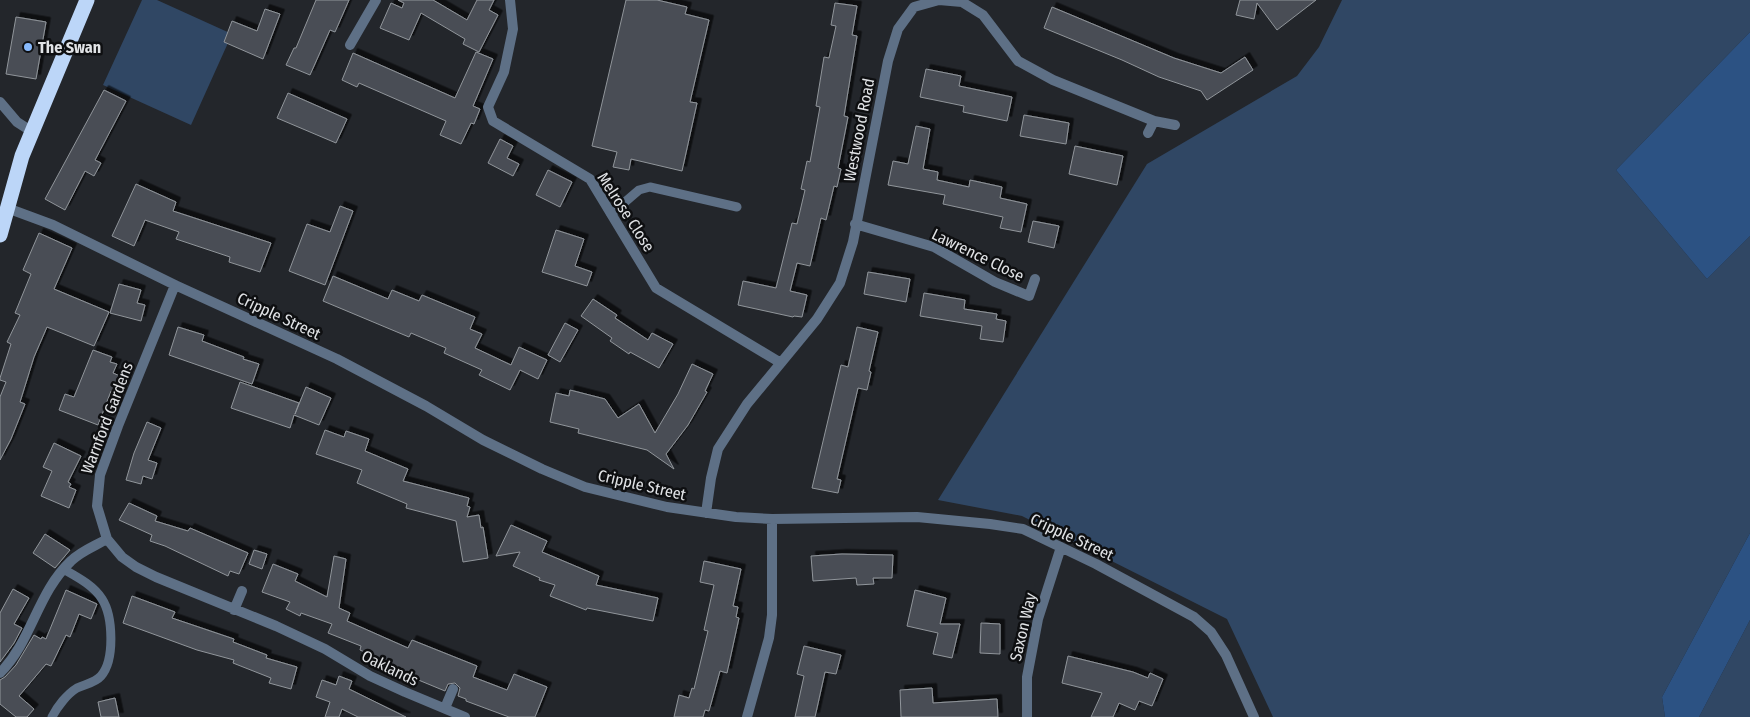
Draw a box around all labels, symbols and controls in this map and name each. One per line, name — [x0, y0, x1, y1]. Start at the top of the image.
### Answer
place label: The Swan — [38, 38, 101, 57]
marker: The Swan — [22, 41, 34, 53]
street label: Westwood Road — [840, 77, 878, 183]
street label: Melrose Close — [593, 169, 659, 255]
street label: Lawrence Close — [929, 225, 1027, 286]
street label: Cripple Street — [234, 288, 324, 344]
street label: Warnford Gardens — [77, 359, 137, 476]
street label: Cripple Street — [596, 466, 689, 505]
street label: Cripple Street — [1027, 509, 1117, 565]
street label: Saxon Way — [1006, 590, 1040, 663]
street label: Oaklands — [358, 646, 422, 690]

